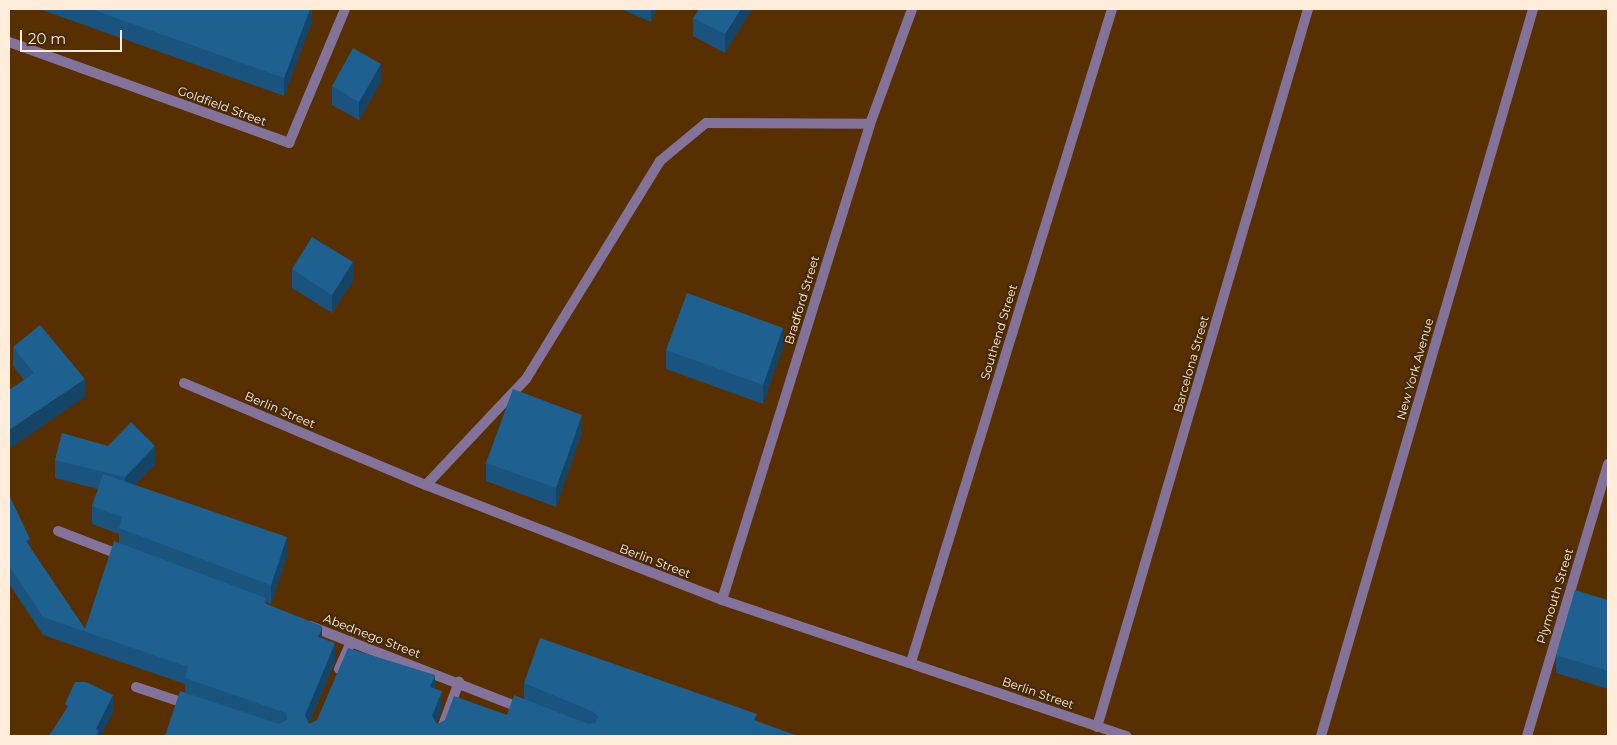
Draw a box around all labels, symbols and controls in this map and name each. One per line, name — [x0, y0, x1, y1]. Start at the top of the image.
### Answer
scale bar — [22, 20, 125, 52]
text: 20 m — [28, 29, 66, 48]
street label: Goldfield Street — [176, 83, 268, 129]
street label: Bradford Street — [782, 254, 822, 346]
street label: Southend Street — [978, 283, 1020, 381]
street label: Barcelona Street — [1170, 314, 1212, 414]
street label: New York Avenue — [1394, 316, 1436, 422]
street label: Berlin Street — [243, 389, 317, 431]
street label: Berlin Street — [617, 541, 693, 581]
street label: Plymouth Street — [1534, 547, 1576, 645]
street label: Abednego Street — [322, 611, 422, 661]
street label: Berlin Street — [1000, 674, 1076, 712]

